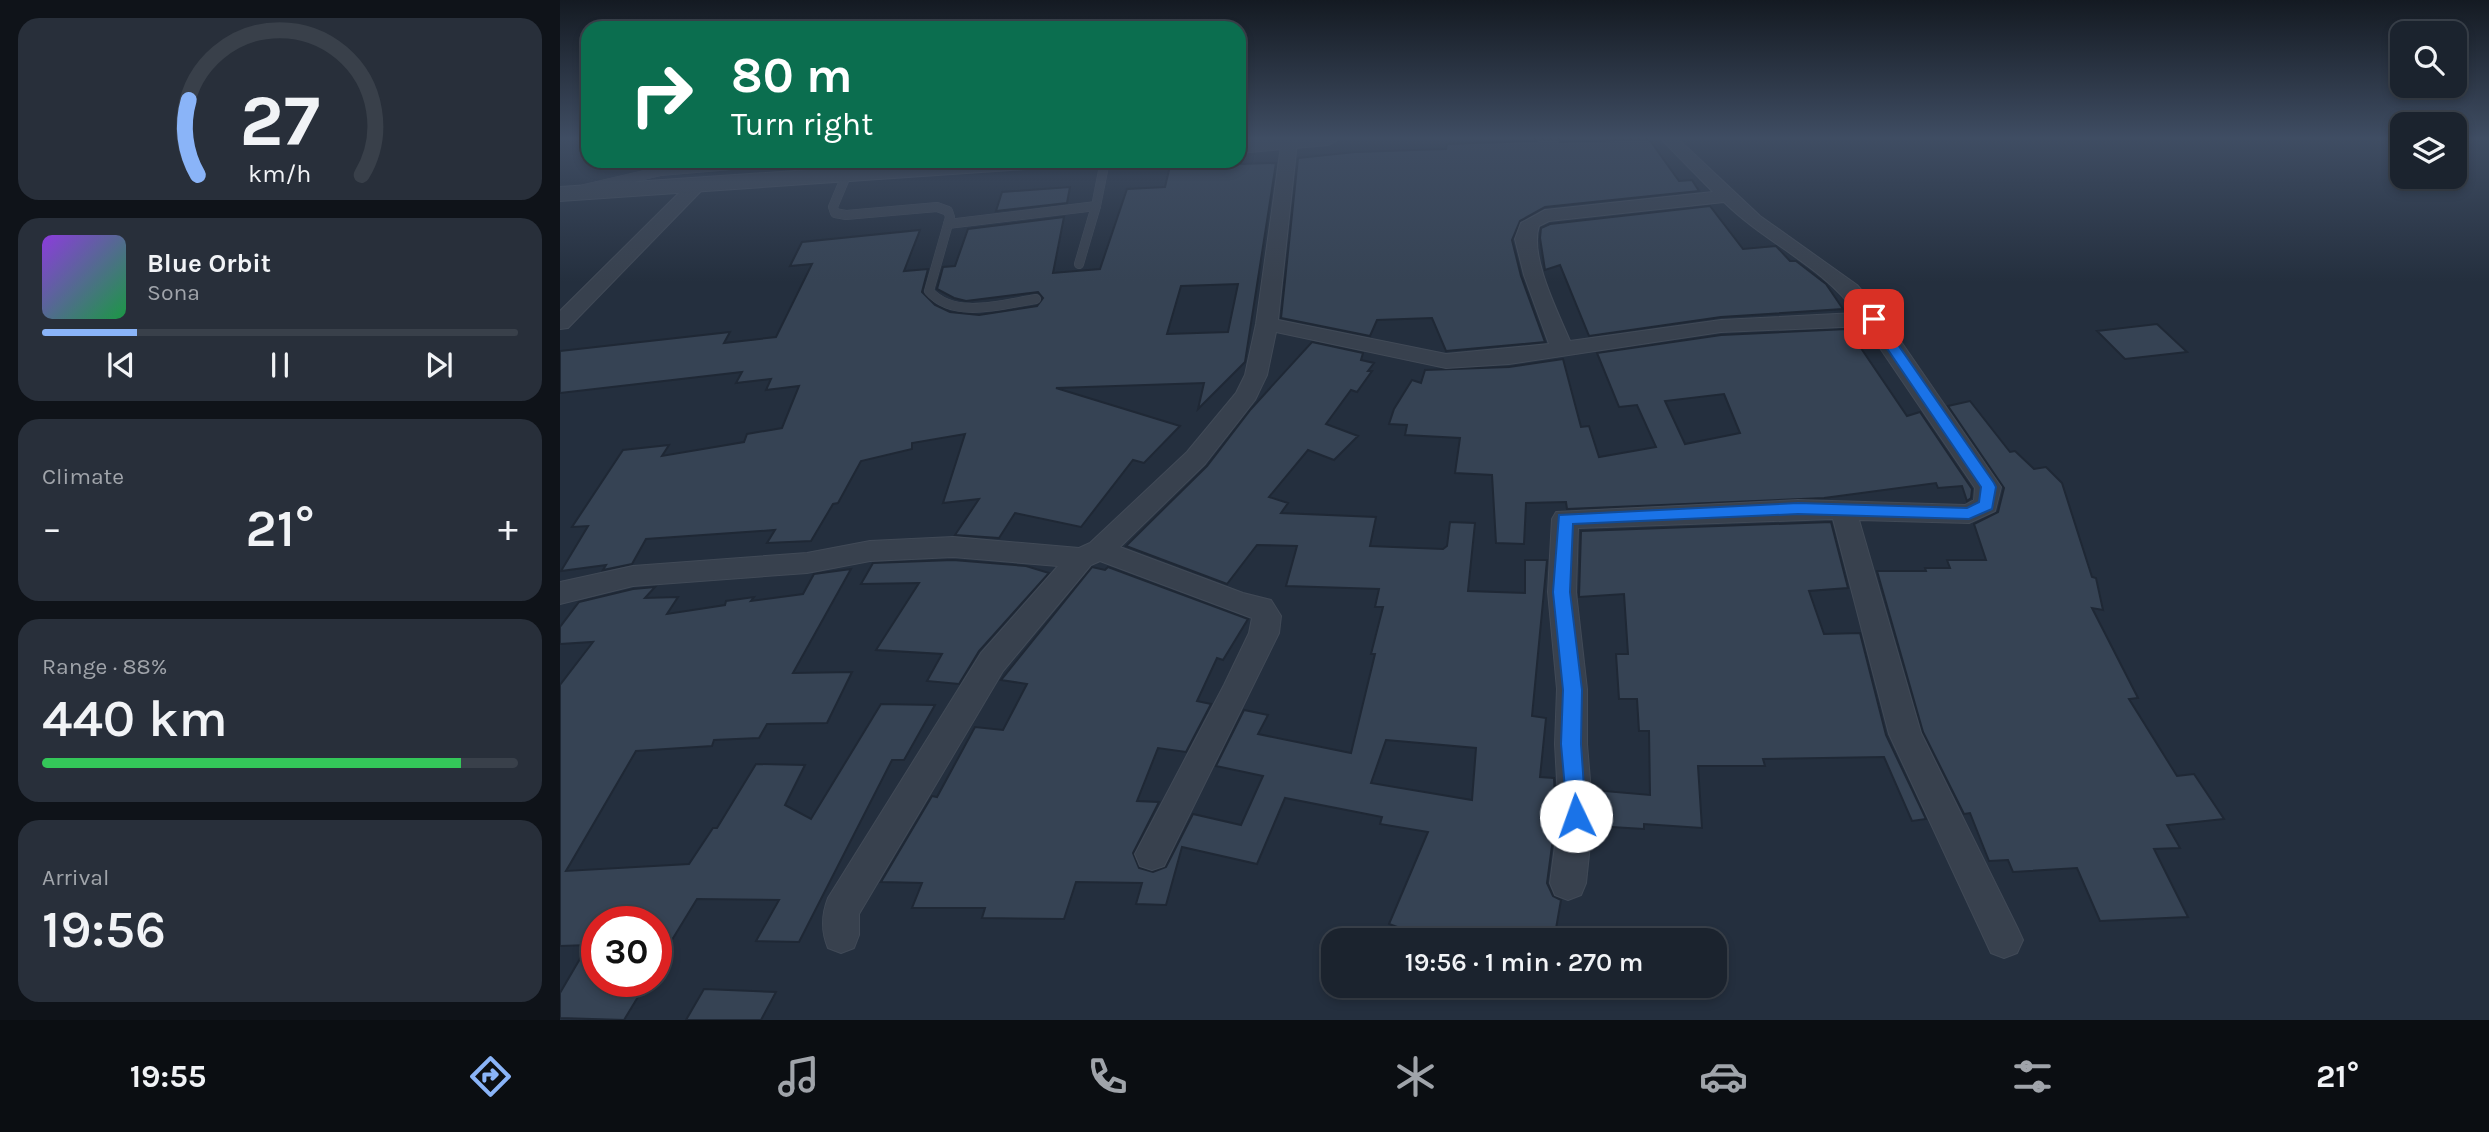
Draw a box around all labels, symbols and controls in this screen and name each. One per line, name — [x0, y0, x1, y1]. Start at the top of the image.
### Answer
map controls — [2390, 21, 2467, 189]
button: search — [2390, 21, 2467, 98]
text: 80 m — [731, 47, 853, 104]
icon: right — [616, 49, 707, 140]
text: 27 — [240, 79, 320, 164]
text: Turn right — [731, 106, 873, 143]
button: layers — [2390, 112, 2467, 189]
text: km/h — [248, 159, 312, 188]
text: Blue Orbit — [147, 248, 271, 279]
text: Sona — [147, 279, 200, 306]
pin — [1844, 289, 1904, 349]
icon: arrive — [1855, 300, 1893, 338]
icon: previous — [102, 346, 140, 384]
icon: pause — [261, 346, 299, 384]
icon: next — [420, 346, 458, 384]
text: Climate — [42, 463, 124, 490]
text: 21° — [246, 498, 314, 559]
text: − — [42, 506, 62, 551]
text: + — [498, 506, 518, 551]
text: Range · 88% — [42, 653, 167, 680]
text: 440 km — [42, 688, 228, 749]
position arrow — [1539, 779, 1613, 853]
text: Arrival — [42, 864, 109, 891]
text: 19:56 — [42, 899, 166, 960]
speed limit sign: 30 — [581, 906, 672, 997]
text: 19:56 · 1 min · 270 m — [1405, 947, 1643, 978]
icon: directions — [466, 1052, 515, 1101]
icon: music — [774, 1052, 823, 1101]
icon: phone — [1083, 1052, 1132, 1101]
icon: climate — [1391, 1052, 1440, 1101]
icon: car — [1699, 1052, 1748, 1101]
icon: filters — [2008, 1052, 2057, 1101]
text: 19:55 — [130, 1058, 206, 1095]
text: 21° — [2316, 1058, 2359, 1095]

